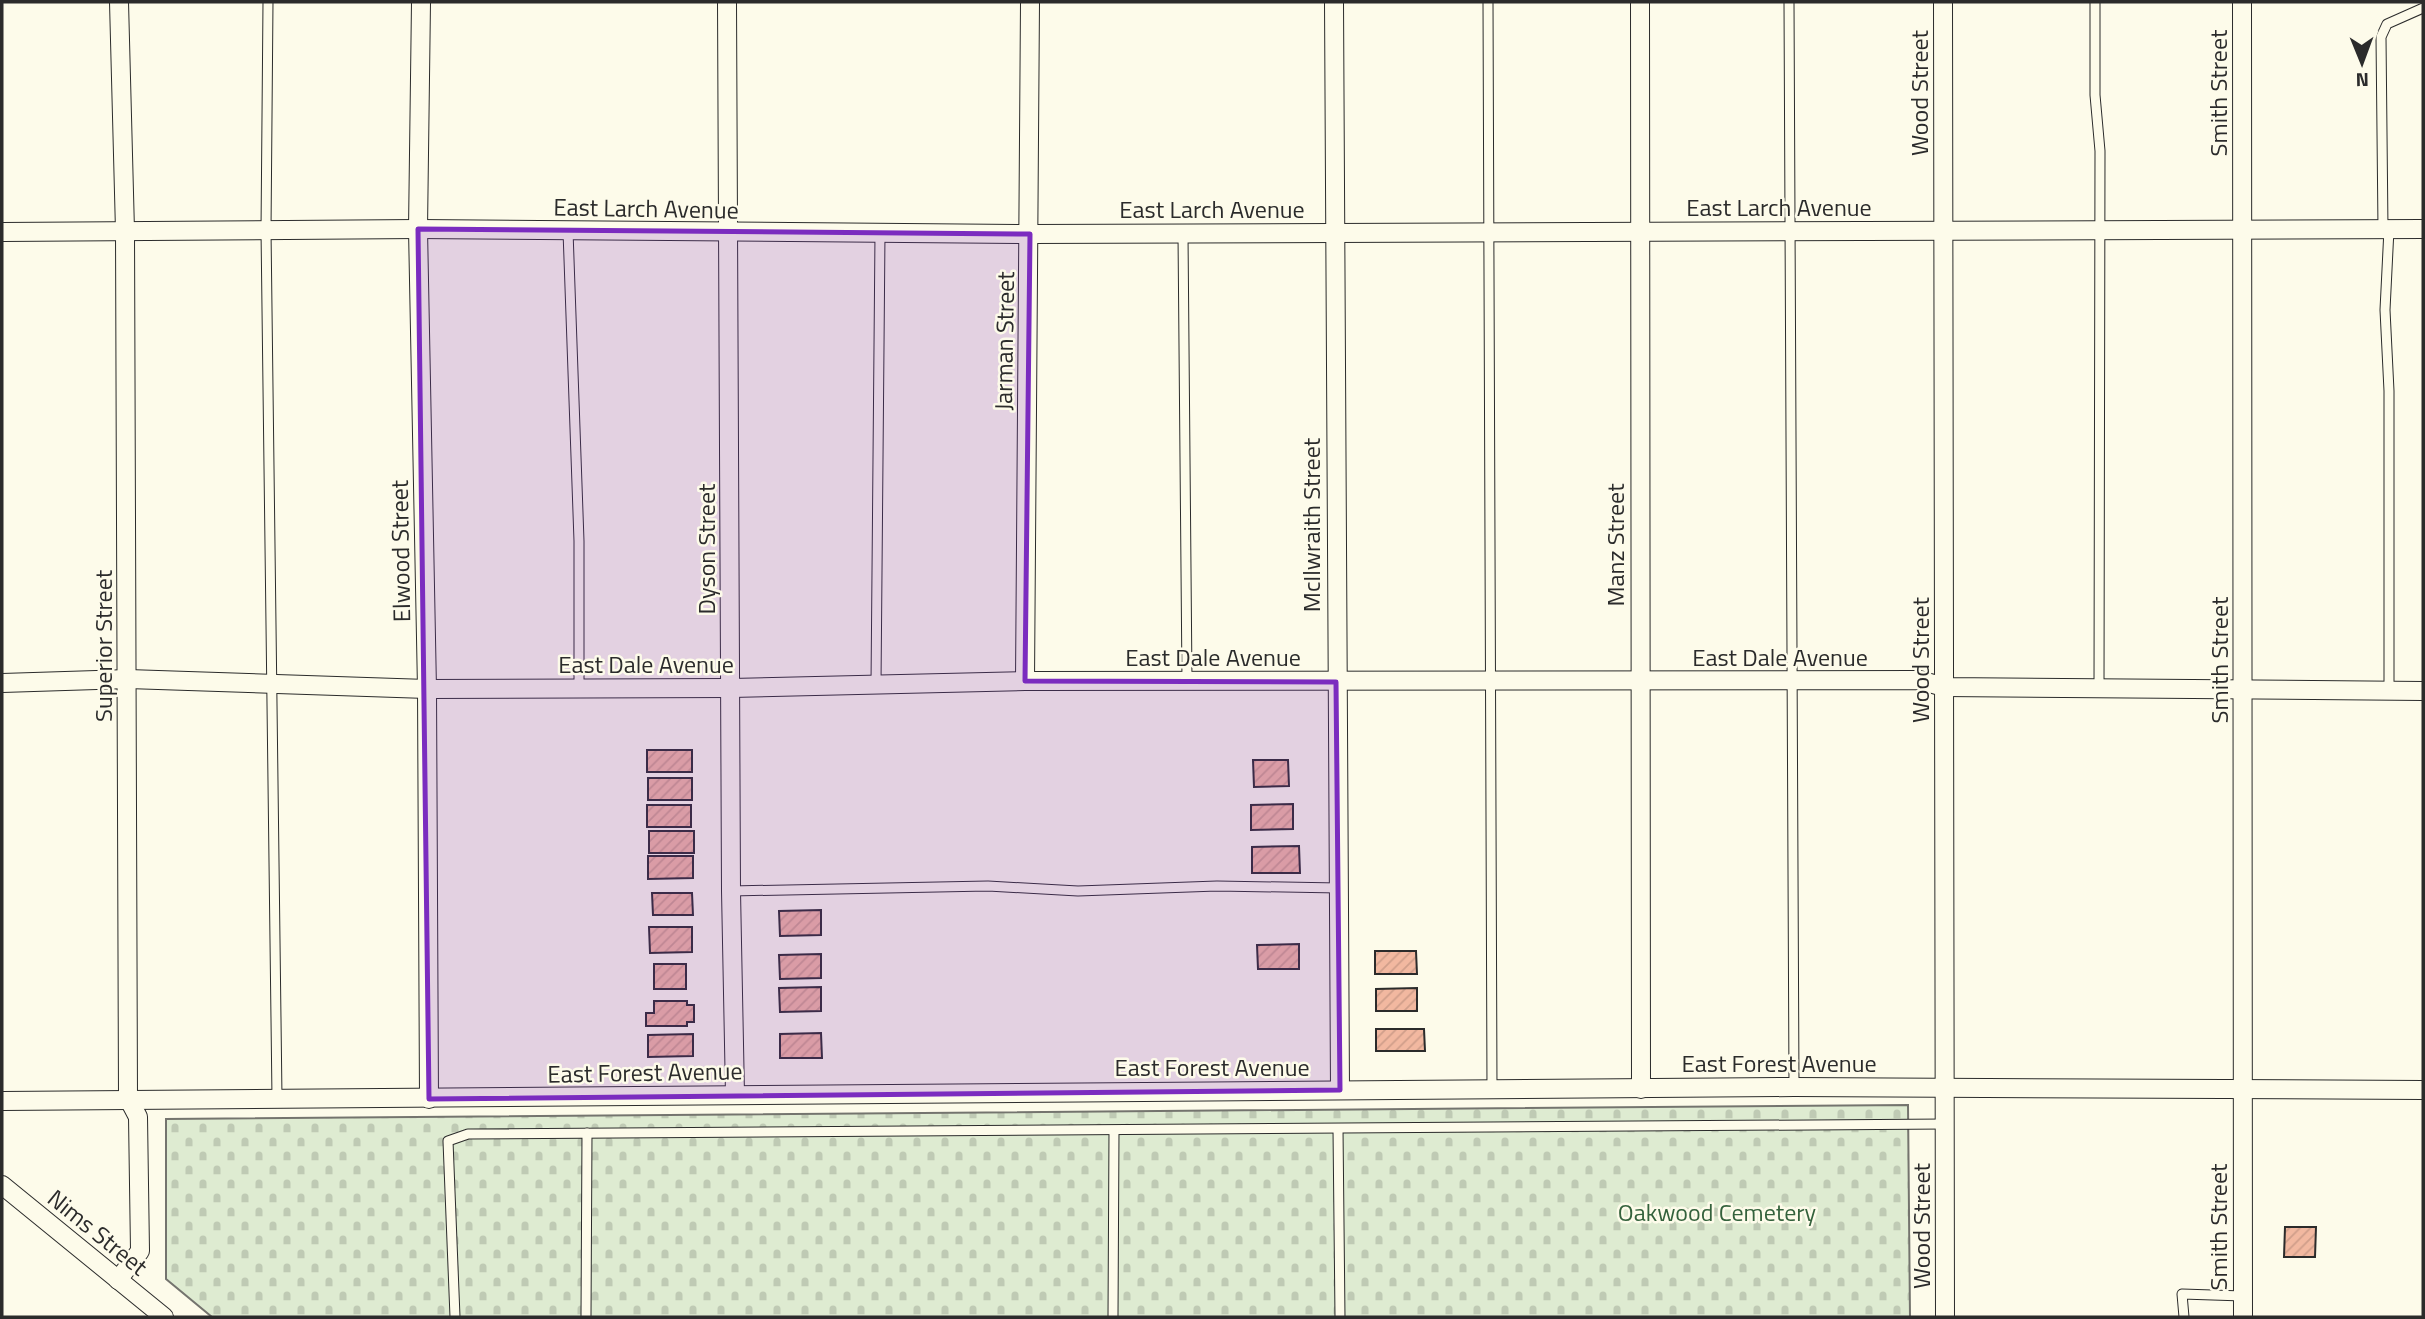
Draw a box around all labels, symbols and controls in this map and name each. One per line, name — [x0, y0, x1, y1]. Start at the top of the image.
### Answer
north arrow — [2327, 28, 2397, 98]
street label: Wood Street — [1901, 29, 1937, 156]
street label: Smith Street — [2200, 29, 2236, 156]
text: N — [2355, 66, 2369, 95]
street label: East Larch Avenue — [553, 188, 739, 228]
street label: East Larch Avenue — [1686, 189, 1872, 225]
street label: East Larch Avenue — [1119, 191, 1305, 227]
street label: Jarman Street — [985, 270, 1023, 411]
street label: McIlwraith Street — [1293, 437, 1329, 612]
street label: Elwood Street — [381, 479, 419, 622]
street label: Dyson Street — [688, 483, 724, 614]
street label: Manz Street — [1597, 483, 1633, 607]
street label: Superior Street — [85, 569, 121, 722]
street label: Wood Street — [1902, 596, 1938, 723]
street label: Smith Street — [2201, 596, 2237, 723]
street label: East Dale Avenue — [1125, 639, 1301, 675]
street label: East Dale Avenue — [1692, 639, 1868, 675]
street label: East Dale Avenue — [558, 646, 734, 682]
street label: East Forest Avenue — [1681, 1045, 1877, 1081]
street label: East Forest Avenue — [1114, 1049, 1310, 1085]
street label: East Forest Avenue — [547, 1052, 743, 1092]
street label: Wood Street — [1903, 1162, 1939, 1289]
street label: Smith Street — [2200, 1163, 2236, 1290]
street label: Nims Street — [40, 1180, 156, 1284]
park label: Oakwood Cemetery — [1618, 1194, 1817, 1230]

